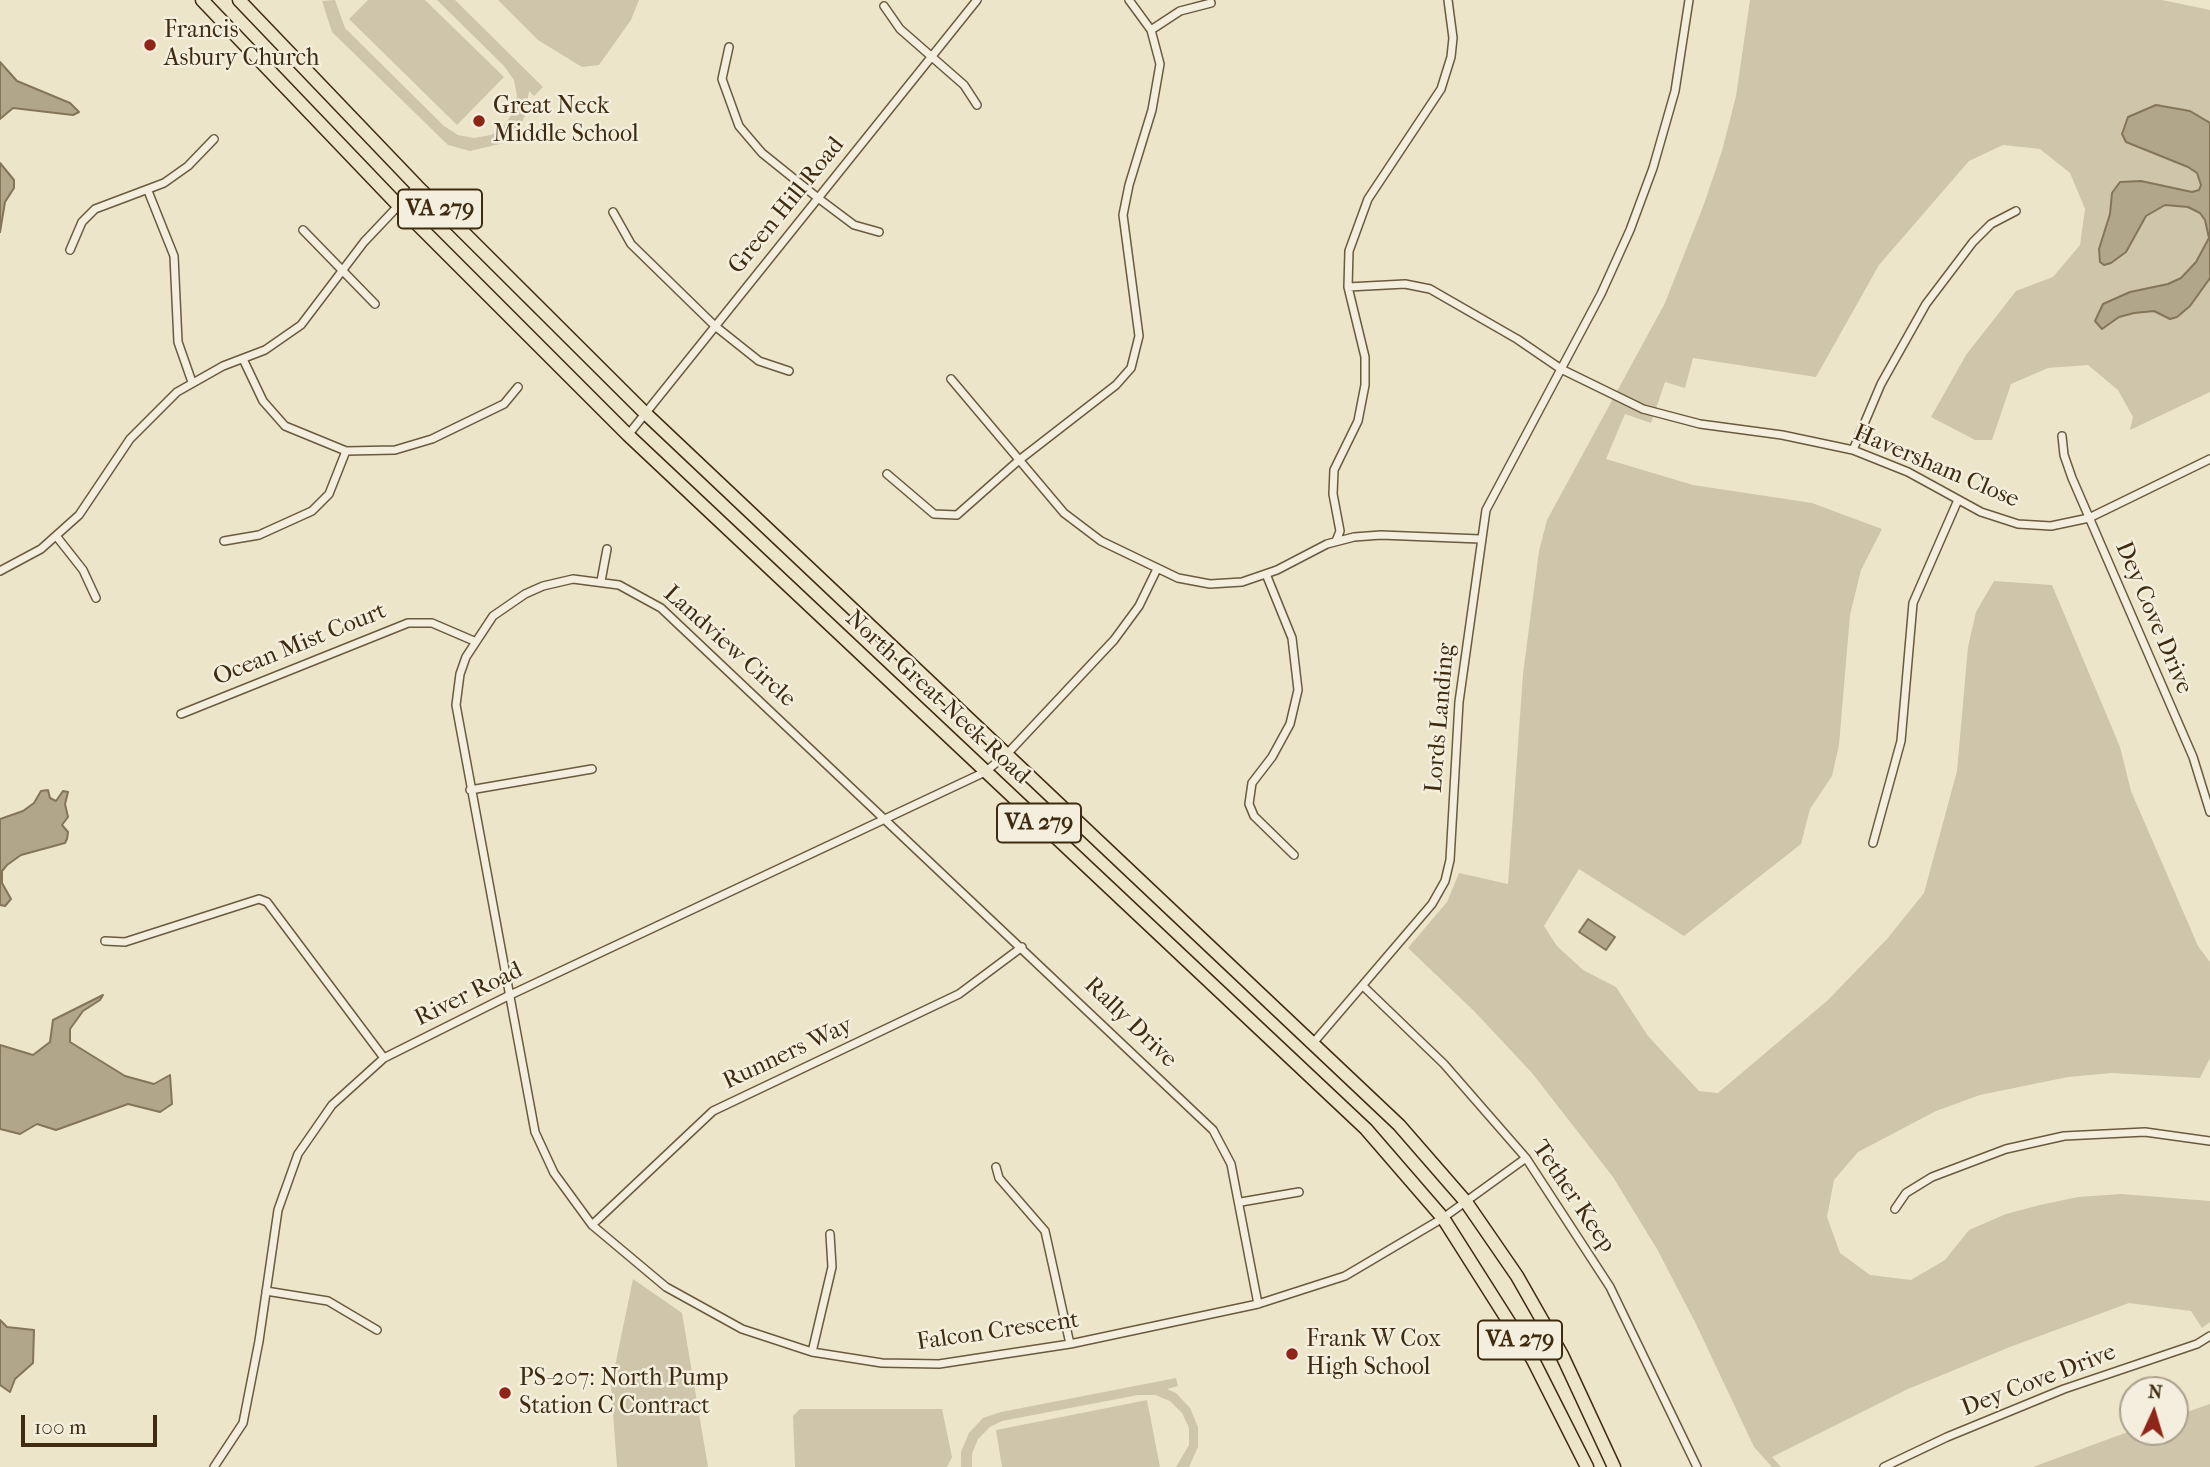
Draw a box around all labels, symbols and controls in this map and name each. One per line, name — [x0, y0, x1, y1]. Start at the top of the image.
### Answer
place label: Francis Asbury Church — [164, 17, 319, 73]
marker: Francis Asbury Church — [142, 37, 158, 53]
place label: Great Neck Middle School — [493, 93, 639, 149]
marker: Great Neck Middle School — [471, 113, 487, 129]
street label: Green Hill Road — [723, 132, 851, 280]
road number: VA 279 — [398, 190, 482, 229]
street label: Haversham Close — [1849, 419, 2023, 515]
street label: Dey Cove Drive — [2108, 537, 2198, 699]
street label: Landview Circle — [657, 580, 801, 714]
street label: Ocean Mist Court — [209, 597, 391, 693]
street label: North Great Neck Road — [839, 605, 1035, 791]
street label: Lords Landing — [1420, 642, 1462, 794]
road number: VA 279 — [997, 804, 1081, 842]
street label: River Road — [410, 957, 528, 1033]
street label: Rally Drive — [1077, 972, 1183, 1074]
street label: Runners Way — [719, 1011, 857, 1097]
street label: Tether Keep — [1525, 1135, 1621, 1259]
street label: Falcon Crescent — [915, 1306, 1081, 1358]
road number: VA 279 — [1478, 1320, 1562, 1359]
place label: Frank W Cox High School — [1306, 1326, 1441, 1382]
street label: Dey Cove Drive — [1958, 1338, 2120, 1424]
marker: Frank W Cox High School — [1284, 1346, 1300, 1362]
place label: PS-207: North Pump Station C Contract — [519, 1365, 729, 1421]
north arrow — [2119, 1376, 2189, 1446]
text: N — [2147, 1381, 2163, 1404]
marker: PS-207: North Pump Station C Contract — [497, 1385, 513, 1401]
scale bar — [24, 1400, 161, 1444]
text: 100 m — [34, 1415, 87, 1439]

